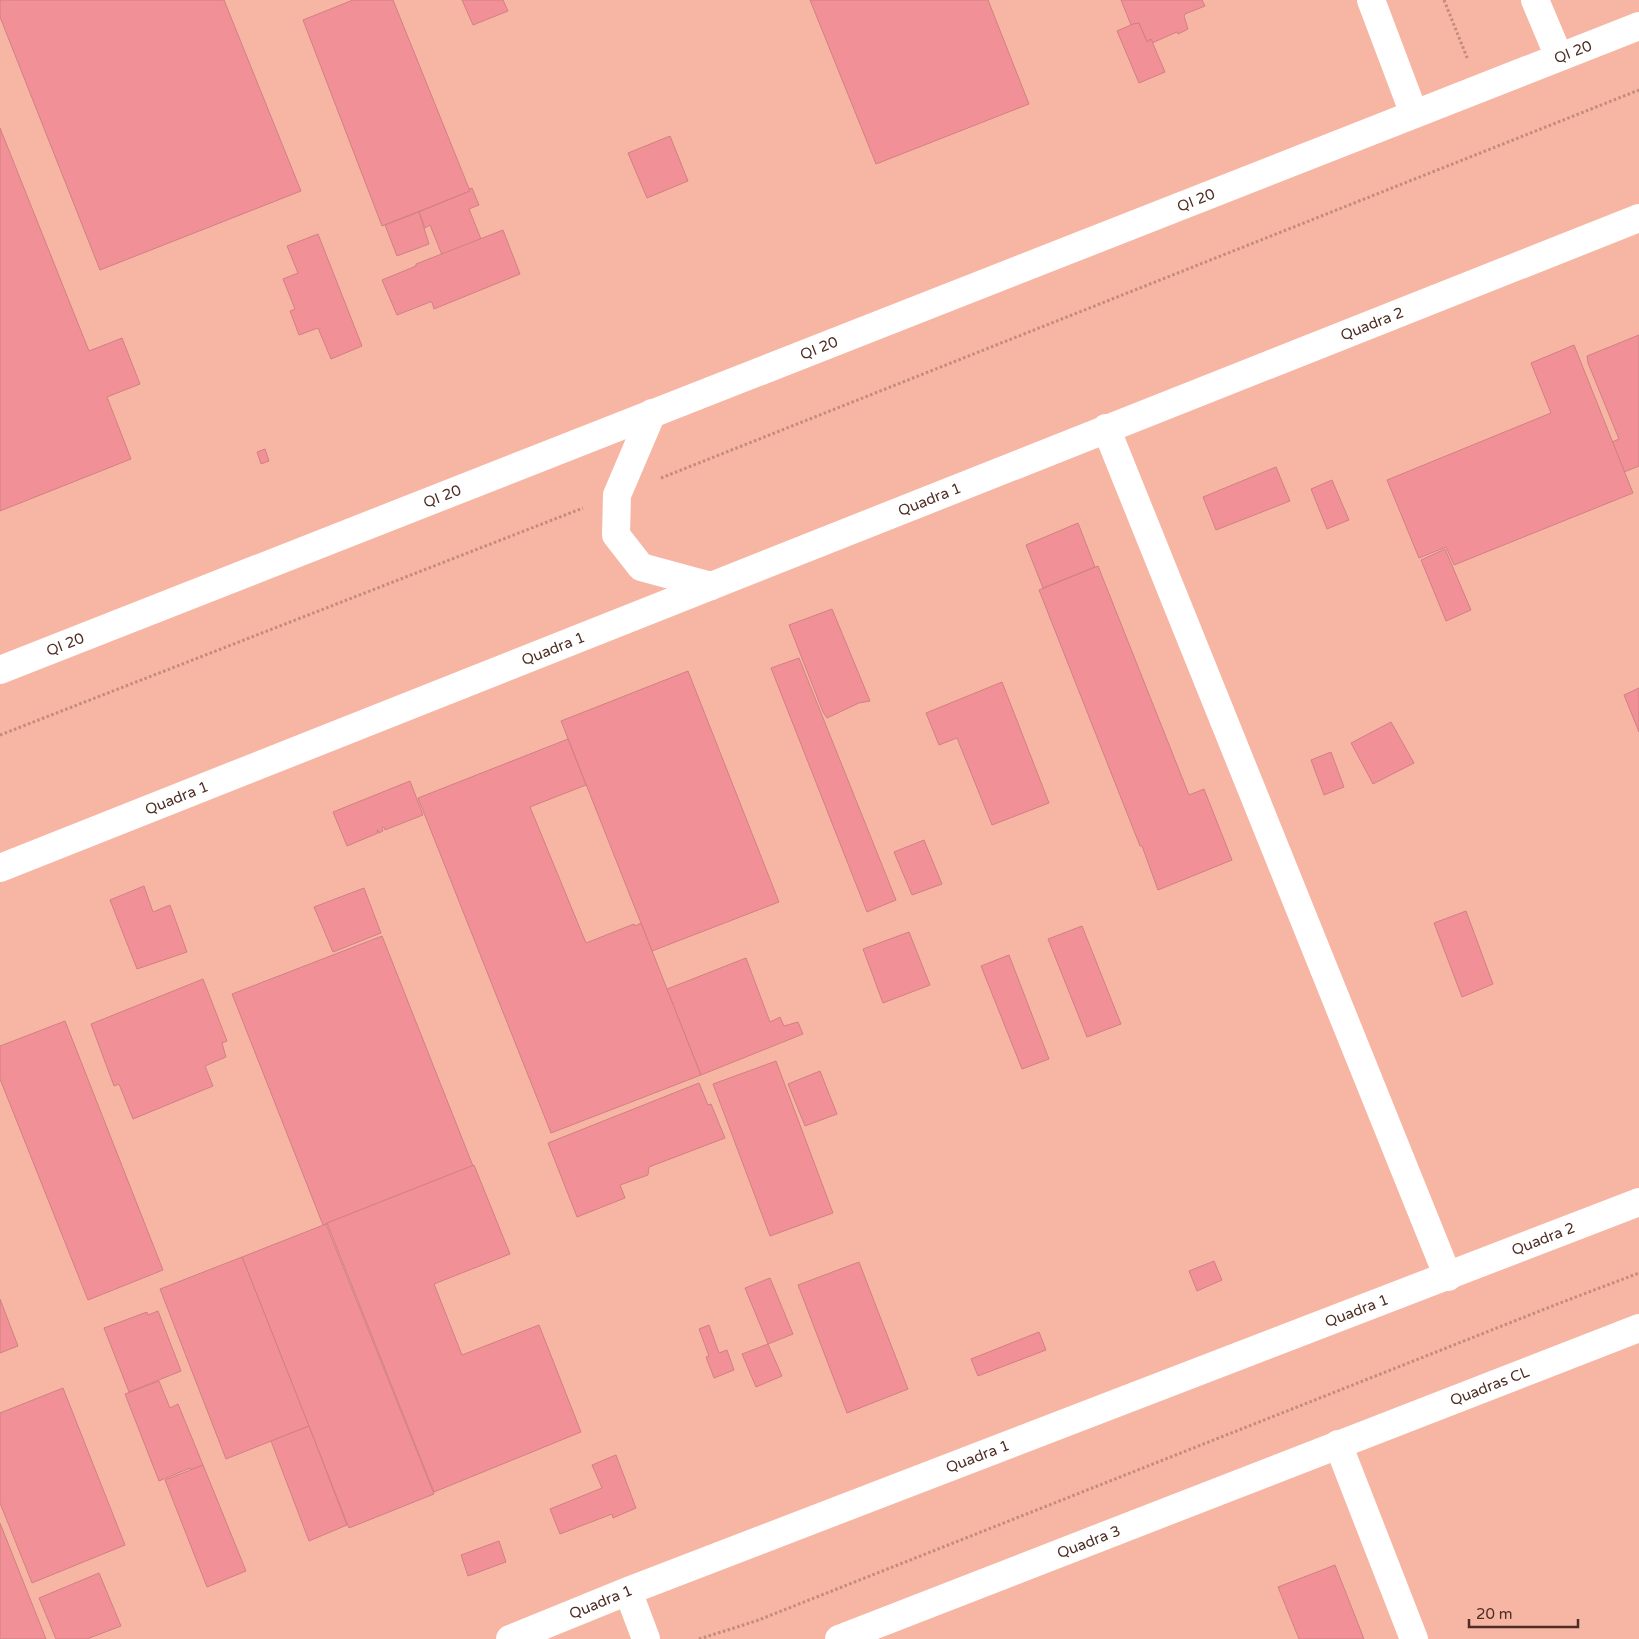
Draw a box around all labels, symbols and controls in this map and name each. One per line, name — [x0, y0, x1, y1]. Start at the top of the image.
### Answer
street label: QI 20 — [1551, 36, 1594, 68]
street label: QI 20 — [1174, 185, 1218, 216]
street label: Quadra 2 — [1338, 303, 1406, 345]
street label: QI 20 — [798, 333, 841, 364]
street label: Quadra 1 — [895, 479, 964, 520]
street label: QI 20 — [421, 481, 464, 512]
street label: Quadra 1 — [519, 628, 587, 669]
street label: QI 20 — [44, 629, 87, 660]
street label: Quadra 1 — [142, 777, 211, 819]
street label: Quadra 2 — [1509, 1218, 1578, 1259]
street label: Quadra 1 — [1322, 1290, 1391, 1331]
street label: Quadras CL — [1447, 1362, 1532, 1410]
street label: Quadra 1 — [943, 1436, 1012, 1477]
street label: Quadra 3 — [1054, 1521, 1123, 1562]
street label: Quadra 1 — [567, 1581, 635, 1623]
scale bar — [1469, 1596, 1578, 1628]
text: 20 m — [1476, 1605, 1513, 1623]

